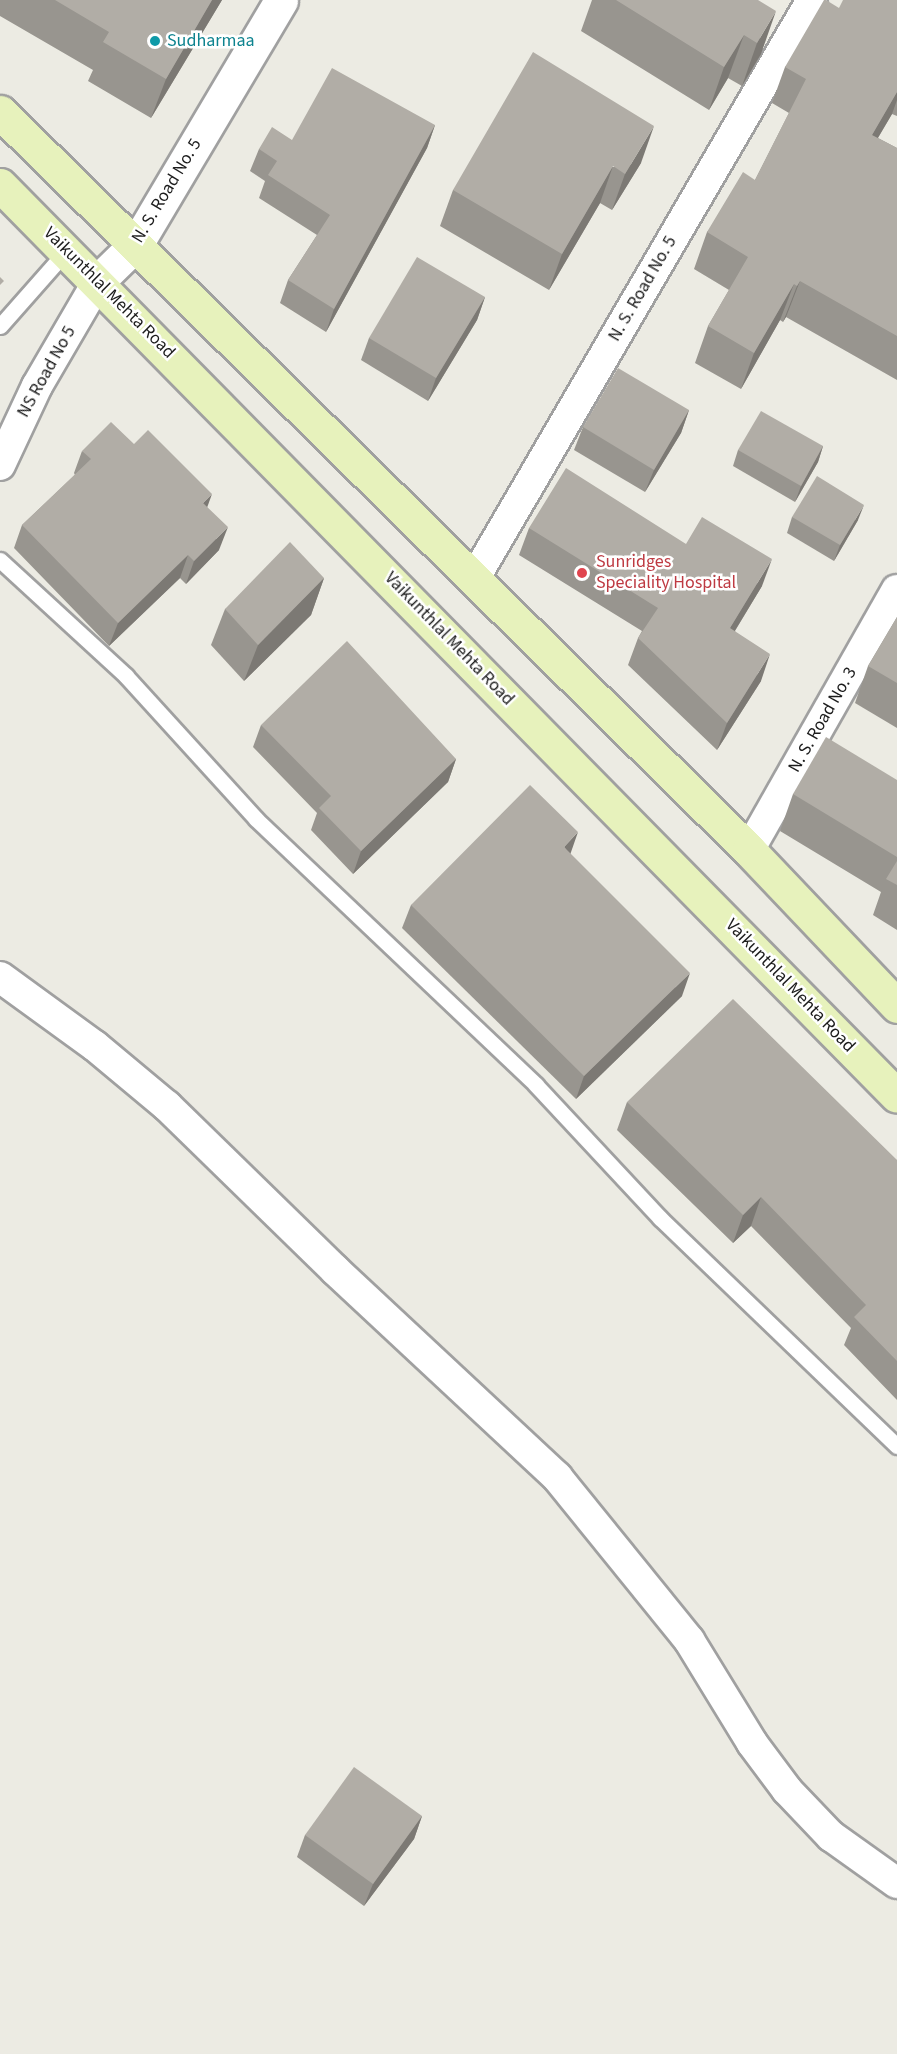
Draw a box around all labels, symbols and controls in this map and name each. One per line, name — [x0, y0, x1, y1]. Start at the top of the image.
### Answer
place label: Sudharmaa — [167, 30, 255, 52]
marker: Sudharmaa — [148, 34, 162, 48]
street label: N. S. Road No. 5 — [127, 135, 207, 247]
street label: Vaikunthlal Mehta Road — [39, 223, 179, 363]
street label: N. S. Road No. 5 — [604, 233, 682, 345]
street label: NS Road No 5 — [13, 323, 81, 421]
place label: Sunridges Speciality Hospital — [596, 552, 736, 594]
marker: Sunridges Speciality Hospital — [573, 564, 591, 582]
street label: Vaikunthlal Mehta Road — [380, 568, 518, 710]
street label: N. S. Road No. 3 — [784, 664, 862, 776]
street label: Vaikunthlal Mehta Road — [721, 915, 859, 1057]

